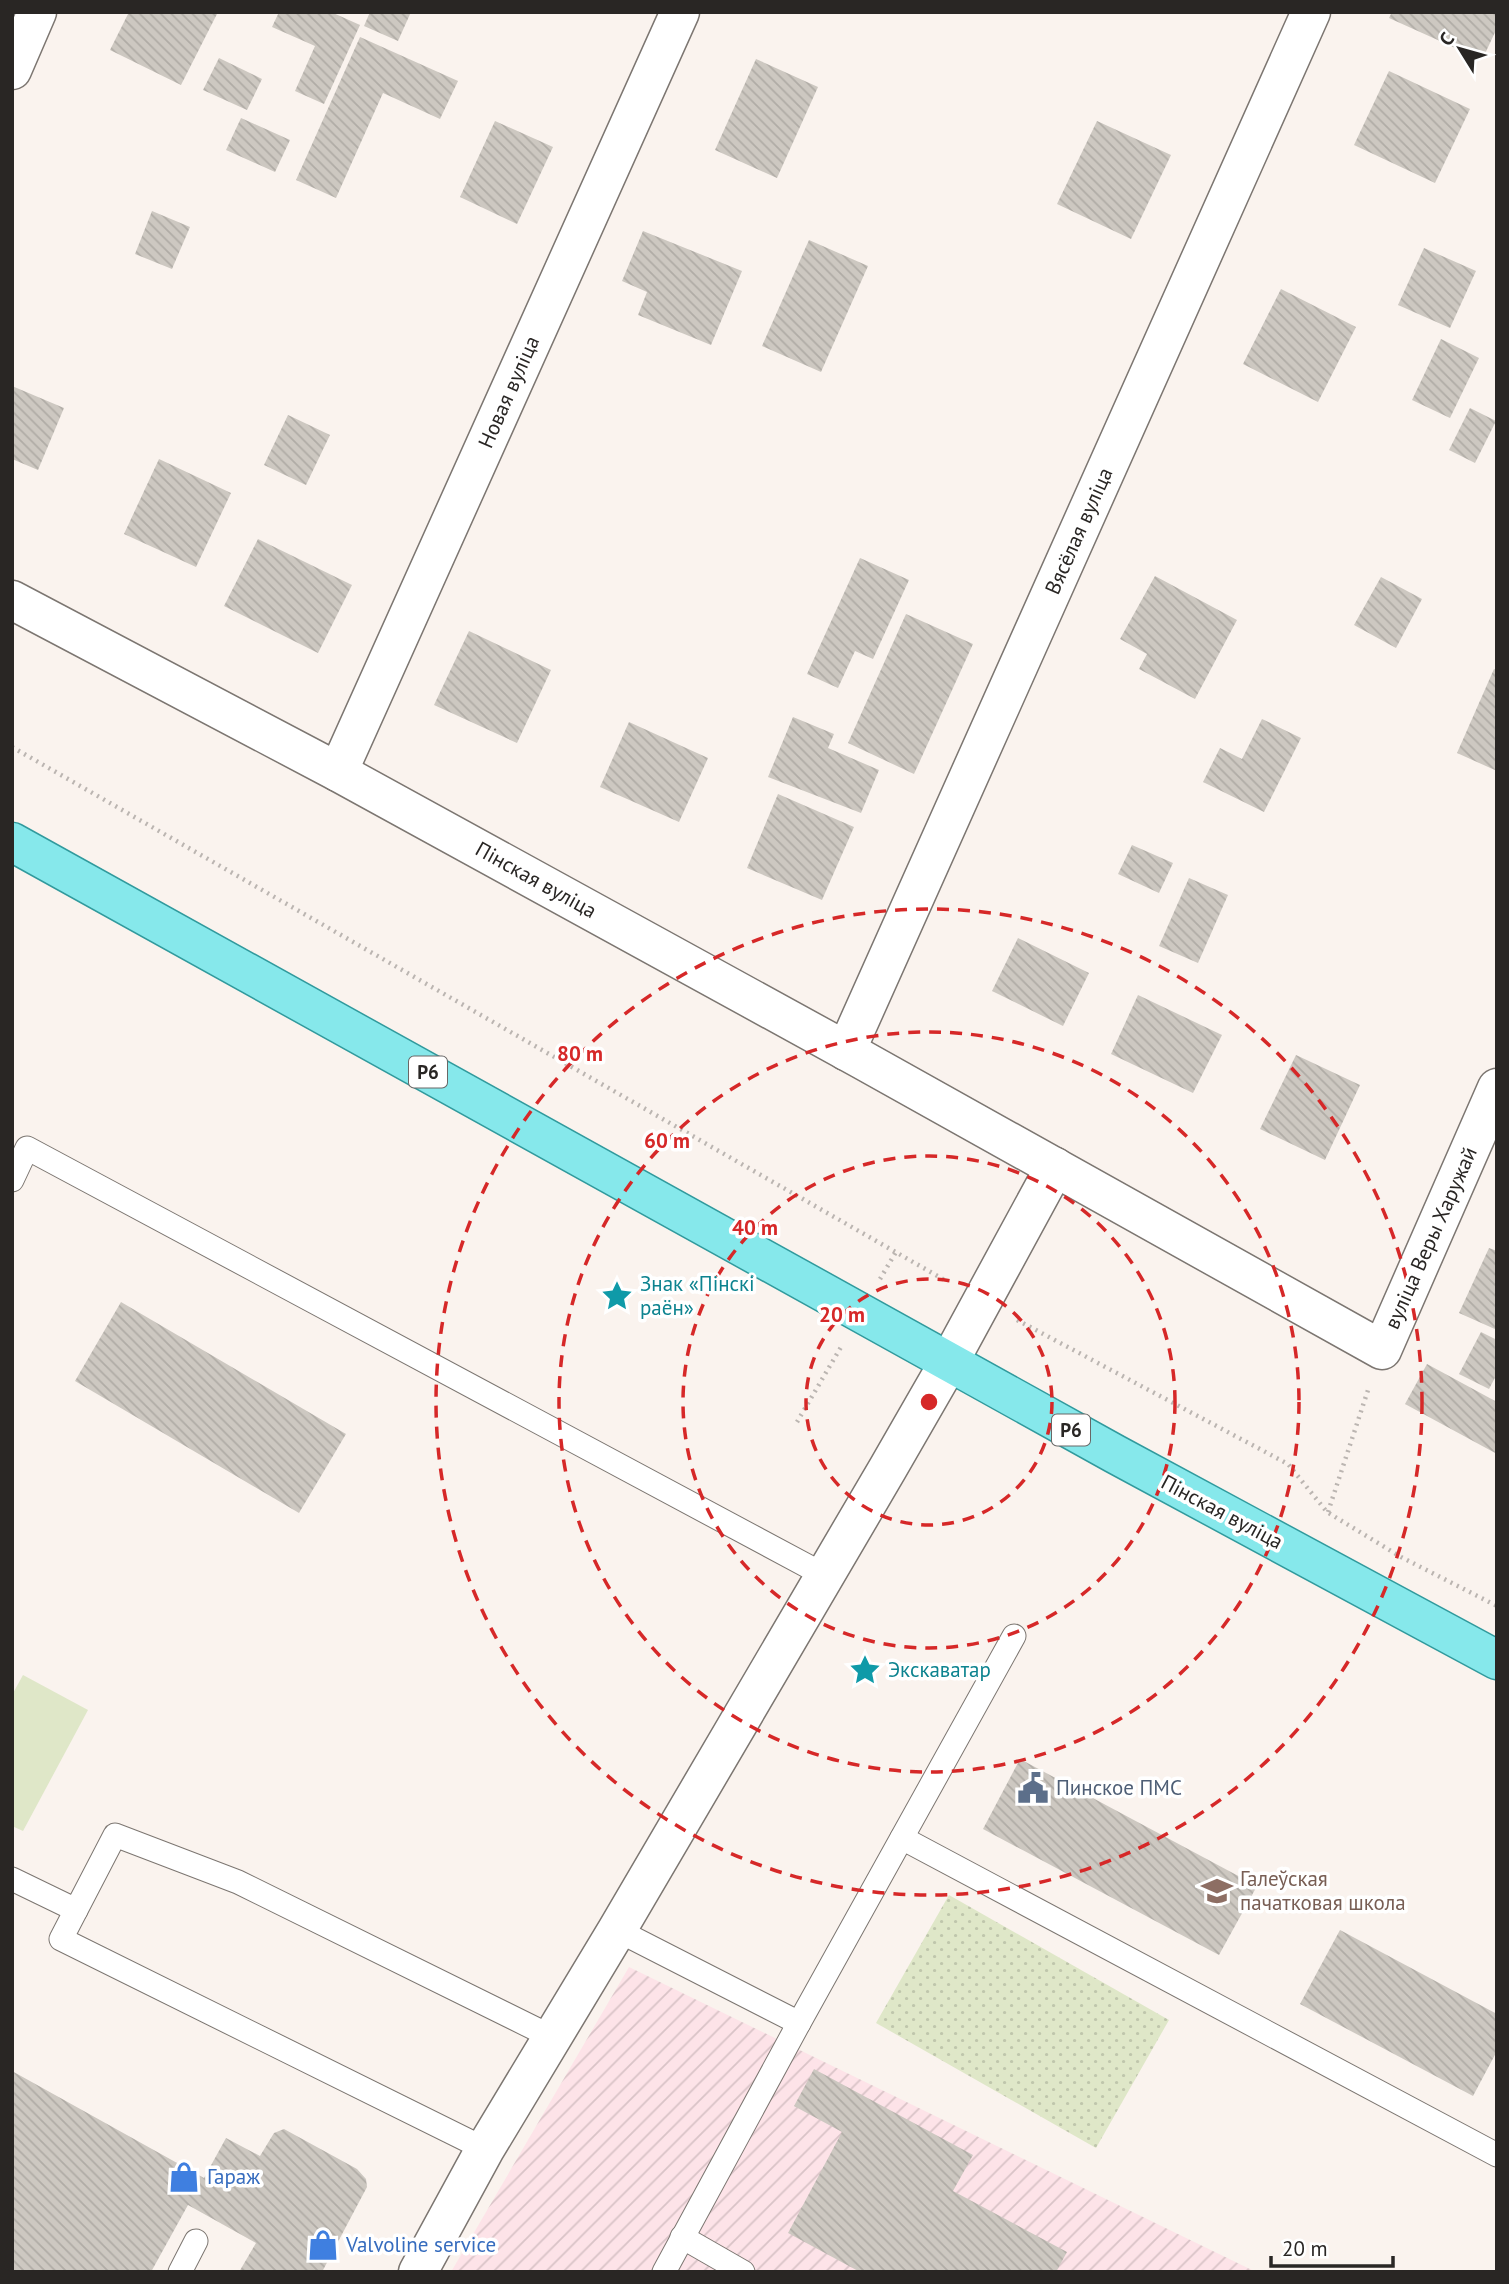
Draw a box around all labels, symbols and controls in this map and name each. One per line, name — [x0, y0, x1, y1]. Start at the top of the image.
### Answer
north arrow — [1425, 14, 1495, 84]
text: С — [1434, 27, 1459, 50]
street label: Новая вуліца — [472, 332, 545, 452]
street label: Вясёлая вуліца — [1039, 463, 1119, 598]
street label: Пінская вуліца — [471, 835, 602, 924]
text: 80 m — [557, 1040, 603, 1067]
road number: Р6 — [409, 1056, 447, 1088]
text: 60 m — [644, 1127, 690, 1154]
street label: вуліца Веры Харужай — [1378, 1142, 1483, 1333]
text: 40 m — [732, 1214, 778, 1241]
place label: Знак «Пінскі раён» — [640, 1270, 755, 1321]
place icon: Знак «Пінскі раён» — [600, 1279, 634, 1313]
text: 20 m — [819, 1301, 865, 1328]
centre of rings — [917, 1390, 941, 1414]
road number: Р6 — [1052, 1414, 1090, 1446]
street label: Пінская вуліца — [1157, 1468, 1288, 1555]
place icon: Экскаватар — [848, 1653, 882, 1687]
place label: Экскаватар — [888, 1656, 991, 1683]
public building icon: Пинское ПМС — [1016, 1771, 1050, 1805]
place label: Пинское ПМС — [1056, 1774, 1182, 1801]
place label: Галеўская пачатковая школа — [1240, 1865, 1406, 1916]
school or university icon: Галеўская пачатковая школа — [1200, 1874, 1234, 1908]
shop icon: Гараж — [167, 2160, 201, 2194]
place label: Гараж — [207, 2163, 260, 2190]
scale bar — [1271, 2224, 1394, 2268]
shop icon: Valvoline service — [306, 2228, 340, 2262]
place label: Valvoline service — [345, 2231, 496, 2258]
text: 20 m — [1282, 2235, 1328, 2262]

